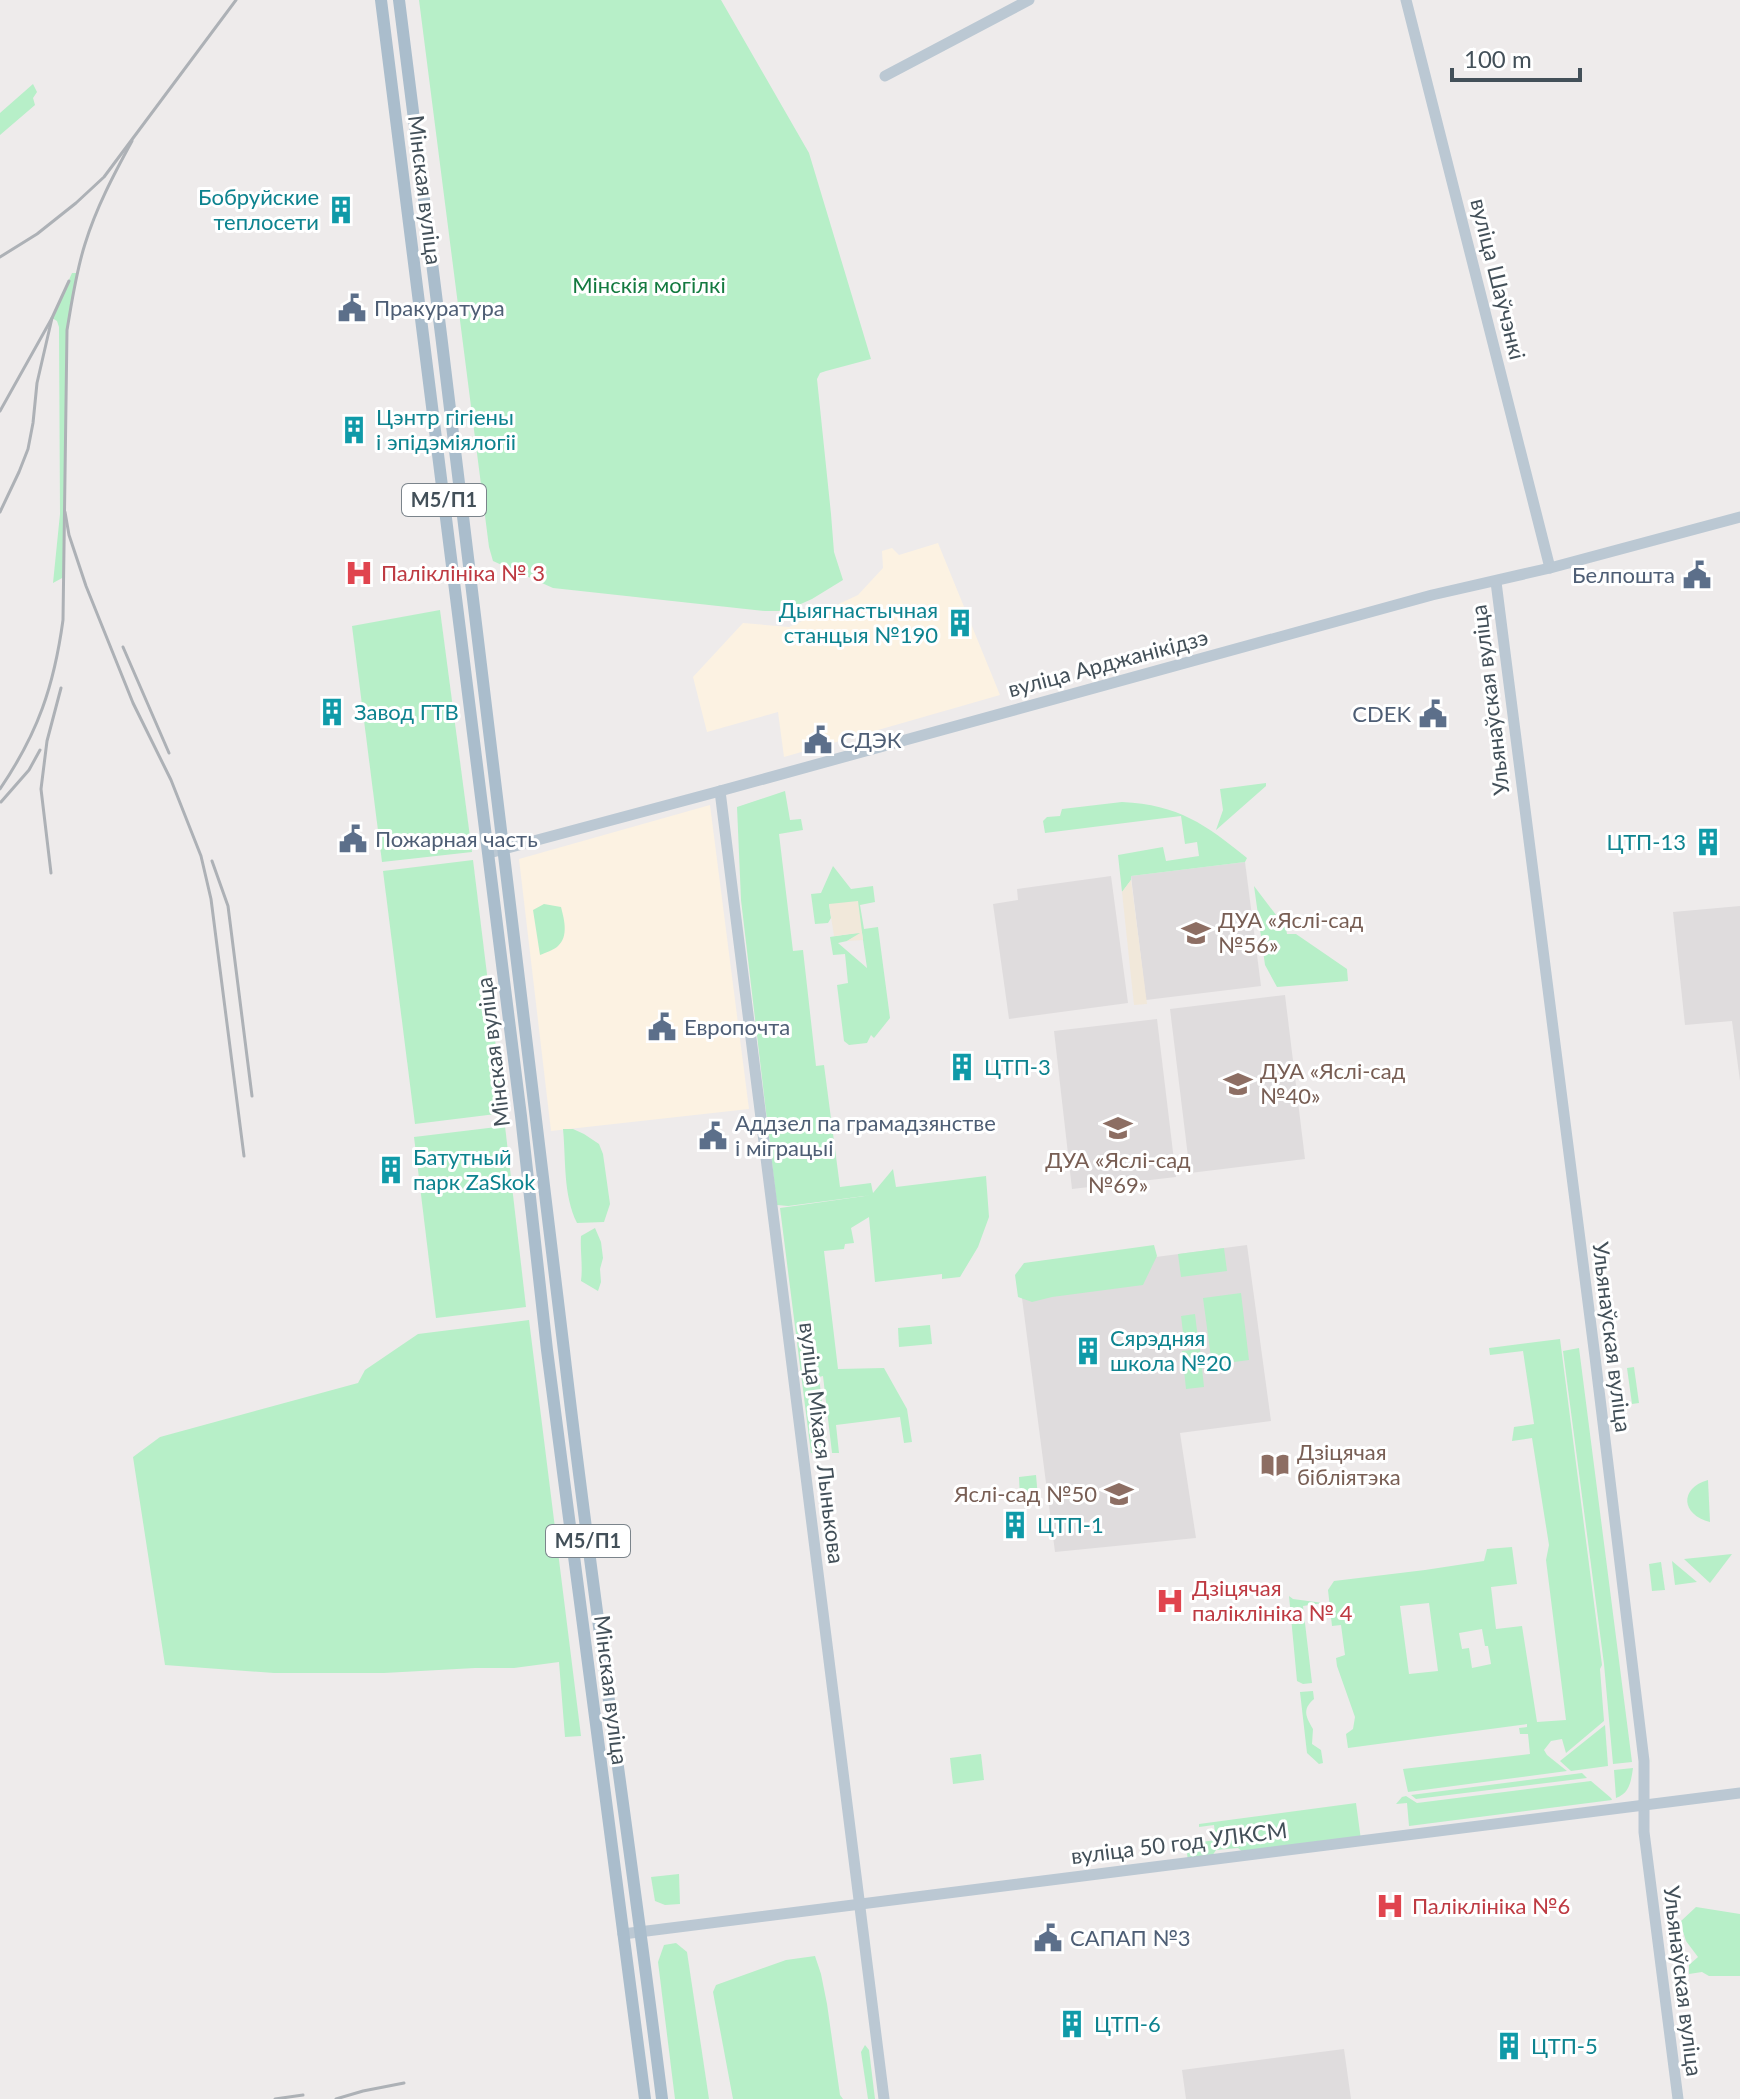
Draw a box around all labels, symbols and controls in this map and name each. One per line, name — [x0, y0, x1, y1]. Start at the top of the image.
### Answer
scale bar — [1452, 32, 1580, 82]
text: 100 m — [1464, 44, 1532, 73]
street label: Мінская вуліца — [403, 114, 448, 266]
place label: Бобруйские теплосети — [198, 183, 319, 235]
building icon: Бобруйские теплосети — [326, 195, 356, 225]
street label: вуліца Шаўчэнкі — [1465, 195, 1532, 362]
park label: Мінскія могілкі — [572, 271, 726, 298]
public building icon: Пракуратура — [337, 293, 367, 323]
place label: Пракуратура — [374, 294, 505, 321]
place label: Цэнтр гігіены і эпідэміялогіі — [376, 403, 516, 455]
building icon: Цэнтр гігіены і эпідэміялогіі — [339, 415, 369, 445]
road number: М5/П1 — [402, 484, 486, 516]
hospital icon: Паліклініка № 3 — [344, 558, 374, 588]
place label: Паліклініка № 3 — [381, 559, 545, 586]
public building icon: Белпошта — [1682, 560, 1712, 590]
place label: Белпошта — [1572, 561, 1675, 588]
place label: Дыягнастычная станцыя №190 — [779, 596, 938, 648]
street label: Ульянаўская вуліца — [1464, 603, 1515, 797]
building icon: Дыягнастычная станцыя №190 — [945, 608, 975, 638]
street label: вуліца Арджанікідзэ — [1005, 623, 1211, 702]
building icon: Завод ГТВ — [317, 697, 347, 727]
place label: Завод ГТВ — [354, 698, 459, 725]
public building icon: CDEK — [1418, 699, 1448, 729]
place label: CDEK — [1352, 700, 1411, 727]
public building icon: СДЭК — [803, 725, 833, 755]
place label: СДЭК — [840, 726, 902, 753]
public building icon: Пожарная часть — [338, 824, 368, 854]
place label: Пожарная часть — [375, 825, 538, 852]
building icon: ЦТП-13 — [1693, 827, 1723, 857]
place label: ЦТП-13 — [1606, 828, 1686, 855]
place label: ДУА «Яслі-сад №56» — [1218, 906, 1364, 958]
school or university icon: ДУА «Яслі-сад №56» — [1181, 918, 1211, 948]
street label: Мінская вуліца — [470, 976, 515, 1128]
public building icon: Европочта — [647, 1012, 677, 1042]
place label: Европочта — [684, 1013, 790, 1040]
building icon: ЦТП-3 — [947, 1052, 977, 1082]
place label: ЦТП-3 — [984, 1053, 1051, 1080]
place label: ДУА «Яслі-сад №40» — [1260, 1057, 1406, 1109]
school or university icon: ДУА «Яслі-сад №40» — [1223, 1069, 1253, 1099]
place label: Аддзел па грамадзянстве і міграцыі — [735, 1109, 996, 1161]
school or university icon: ДУА «Яслі-сад №69» — [1103, 1113, 1133, 1143]
public building icon: Аддзел па грамадзянстве і міграцыі — [698, 1121, 728, 1151]
place label: Батутный парк ZaSkok — [413, 1143, 536, 1195]
place label: ДУА «Яслі-сад №69» — [1045, 1146, 1191, 1198]
building icon: Батутный парк ZaSkok — [376, 1155, 406, 1185]
street label: Ульянаўская вуліца — [1587, 1240, 1638, 1434]
street label: вуліца Міхася Лынькова — [794, 1321, 851, 1565]
place label: Сярэдняя школа №20 — [1110, 1324, 1232, 1376]
building icon: Сярэдняя школа №20 — [1073, 1336, 1103, 1366]
place label: Дзіцячая бібліятэка — [1297, 1438, 1401, 1490]
library icon: Дзіцячая бібліятэка — [1260, 1450, 1290, 1480]
school or university icon: Яслі-сад №50 — [1104, 1479, 1134, 1509]
place label: Яслі-сад №50 — [953, 1480, 1097, 1507]
building icon: ЦТП-1 — [1000, 1510, 1030, 1540]
place label: ЦТП-1 — [1037, 1511, 1104, 1538]
road number: М5/П1 — [546, 1525, 630, 1557]
place label: Дзіцячая паліклініка № 4 — [1192, 1574, 1353, 1626]
hospital icon: Дзіцячая паліклініка № 4 — [1155, 1586, 1185, 1616]
street label: Мінская вуліца — [589, 1614, 634, 1766]
street label: вуліца 50 год УЛКСМ — [1069, 1816, 1289, 1869]
street label: Ульянаўская вуліца — [1658, 1884, 1709, 2078]
hospital icon: Паліклініка №6 — [1375, 1891, 1405, 1921]
place label: Паліклініка №6 — [1412, 1892, 1570, 1919]
public building icon: САПАП №3 — [1033, 1923, 1063, 1953]
place label: САПАП №3 — [1070, 1924, 1191, 1951]
building icon: ЦТП-6 — [1057, 2009, 1087, 2039]
place label: ЦТП-6 — [1094, 2010, 1161, 2037]
building icon: ЦТП-5 — [1494, 2031, 1524, 2061]
place label: ЦТП-5 — [1531, 2032, 1598, 2059]

